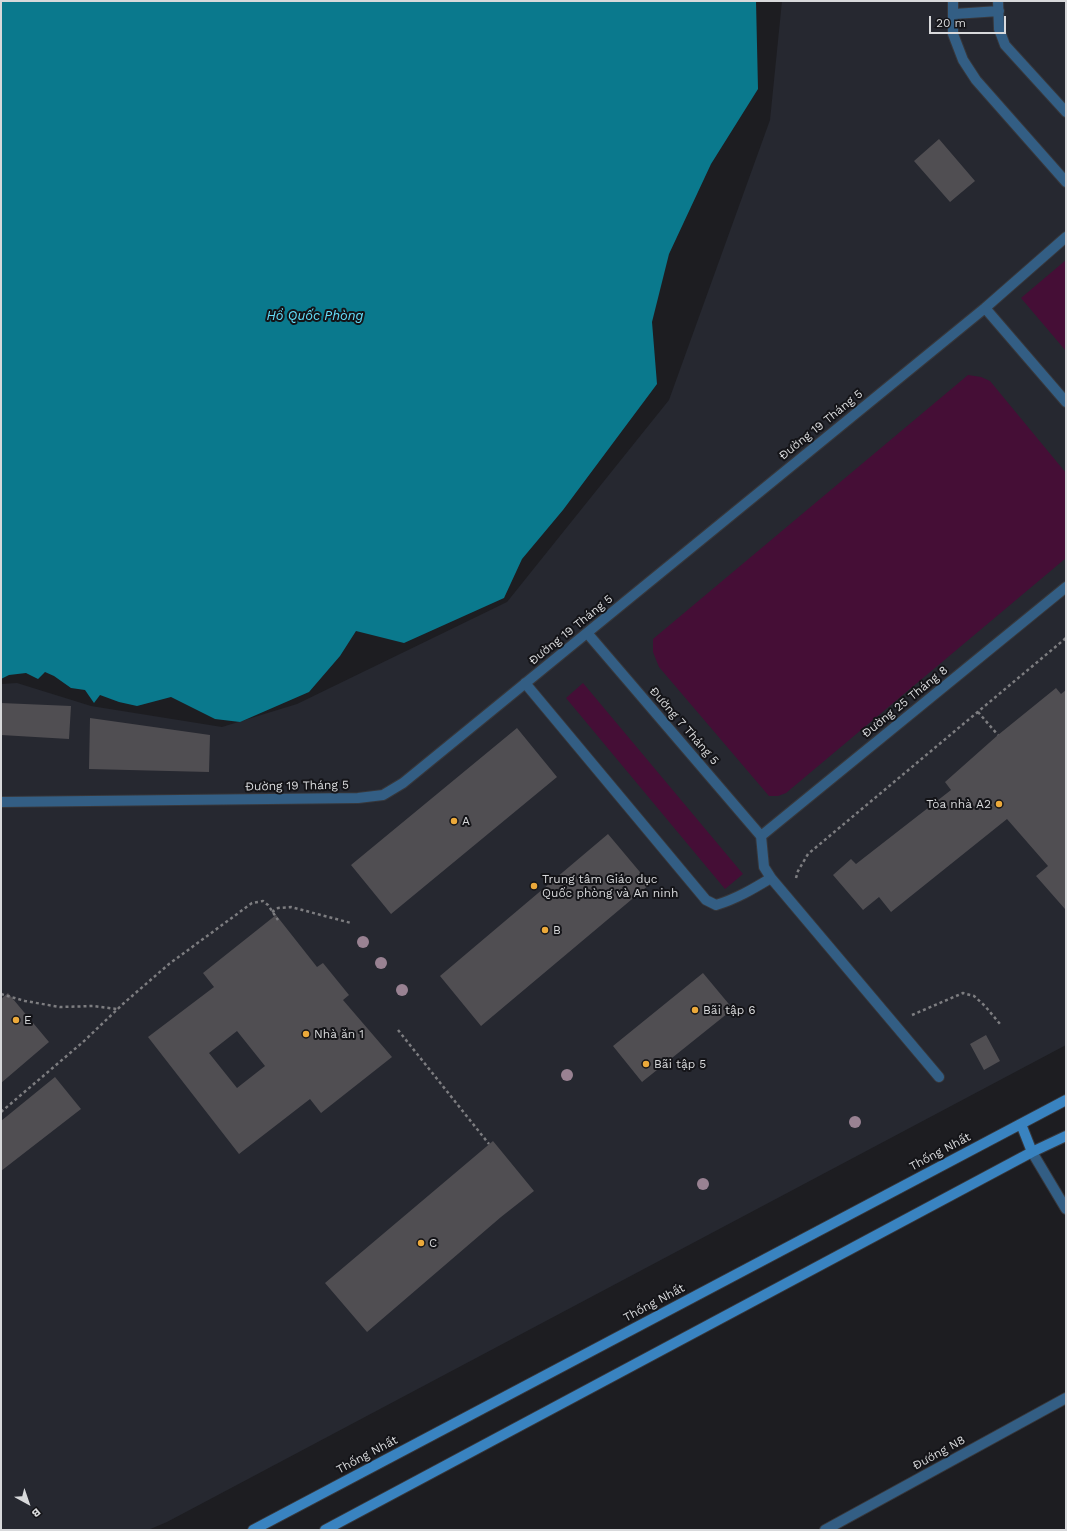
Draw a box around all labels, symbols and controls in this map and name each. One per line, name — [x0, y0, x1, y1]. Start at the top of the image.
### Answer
scale bar — [931, 8, 1008, 34]
text: 20 m — [936, 16, 966, 30]
water label: Hồ Quốc Phòng — [266, 308, 364, 324]
street label: Đường 19 Tháng 5 — [776, 387, 866, 463]
street label: Đường 19 Tháng 5 — [526, 592, 616, 668]
street label: Đường 25 Tháng 8 — [859, 663, 951, 741]
street label: Đường 7 Tháng 5 — [646, 684, 722, 768]
street label: Đường 19 Tháng 5 — [245, 778, 349, 794]
place label: Tòa nhà A2 — [926, 797, 991, 811]
marker: Tòa nhà A2 — [994, 799, 1004, 809]
place label: A — [462, 814, 470, 828]
marker: A — [449, 816, 459, 826]
place label: Trung tâm Giáo dục Quốc phòng và An ninh — [542, 872, 678, 900]
marker: Trung tâm Giáo dục Quốc phòng và An ninh — [529, 881, 539, 891]
place label: B — [553, 923, 561, 937]
marker: B — [540, 925, 550, 935]
place label: Bãi tập 6 — [703, 1003, 756, 1017]
marker: Bãi tập 6 — [690, 1005, 700, 1015]
place label: E — [24, 1013, 32, 1027]
marker: E — [11, 1015, 21, 1025]
place label: Nhà ăn 1 — [314, 1027, 364, 1041]
marker: Nhà ăn 1 — [301, 1029, 311, 1039]
place label: Bãi tập 5 — [654, 1057, 706, 1071]
marker: Bãi tập 5 — [641, 1059, 651, 1069]
street label: Thống Nhất — [907, 1130, 973, 1174]
place label: C — [429, 1236, 437, 1250]
marker: C — [416, 1238, 426, 1248]
street label: Thống Nhất — [621, 1281, 687, 1325]
street label: Thống Nhất — [334, 1433, 400, 1477]
street label: Đướng N8 — [910, 1433, 968, 1473]
north arrow — [8, 1483, 48, 1523]
text: B — [29, 1505, 43, 1520]

